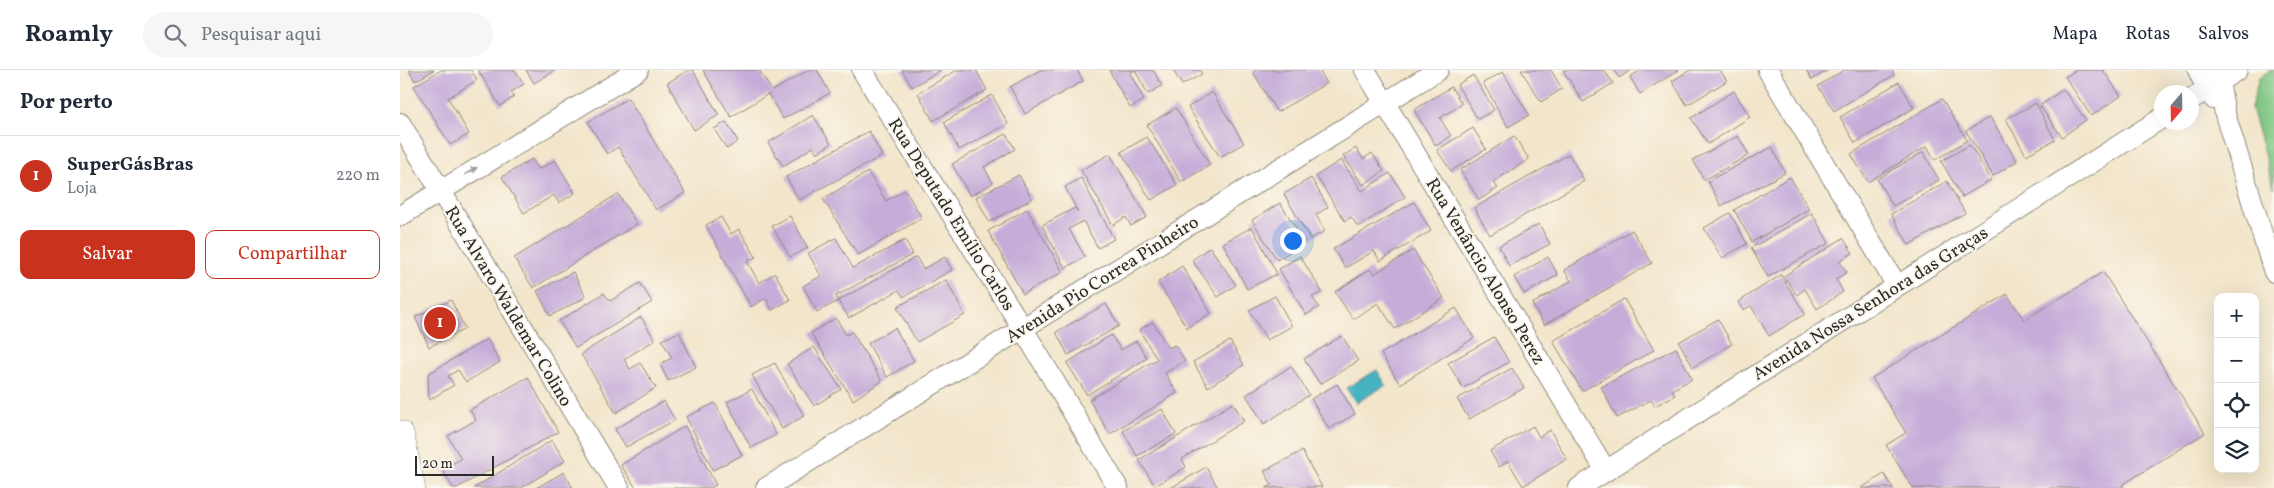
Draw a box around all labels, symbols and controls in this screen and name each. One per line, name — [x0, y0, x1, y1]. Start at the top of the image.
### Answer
search box — [143, 12, 493, 57]
text: Roamly — [25, 18, 113, 52]
icon: search — [161, 21, 189, 49]
text: Pesquisar aqui — [201, 22, 321, 48]
text: Mapa — [2053, 22, 2098, 47]
text: Rotas — [2126, 22, 2170, 47]
text: Salvos — [2198, 22, 2249, 47]
north arrow — [2154, 85, 2199, 130]
text: Por perto — [20, 88, 113, 117]
street label: Rua Deputado Emílio Carlos — [881, 114, 1020, 316]
text: SuperGásBras — [67, 152, 194, 178]
text: 1 — [33, 165, 39, 187]
text: 220 m — [336, 165, 380, 187]
one-way arrow — [465, 167, 478, 176]
street label: Rua Venâncio Alonso Perez — [1419, 174, 1550, 370]
text: Loja — [67, 178, 97, 200]
street label: Rua Alvaro Waldemar Colino — [438, 202, 578, 412]
street label: Avenida Pio Correa Pinheiro — [1001, 211, 1204, 350]
street label: Avenida Nossa Senhora das Graças — [1748, 221, 1993, 387]
your location — [1280, 228, 1306, 254]
button: Salvar — [20, 230, 195, 279]
button: Compartilhar — [205, 230, 380, 279]
map controls — [2214, 293, 2259, 473]
button: + — [2214, 293, 2259, 338]
pin: 1 — [424, 304, 456, 342]
button: − — [2214, 338, 2259, 383]
button: locate — [2214, 383, 2259, 428]
button: layers — [2214, 428, 2259, 473]
scale bar — [415, 453, 494, 476]
text: 20 m — [422, 455, 453, 474]

